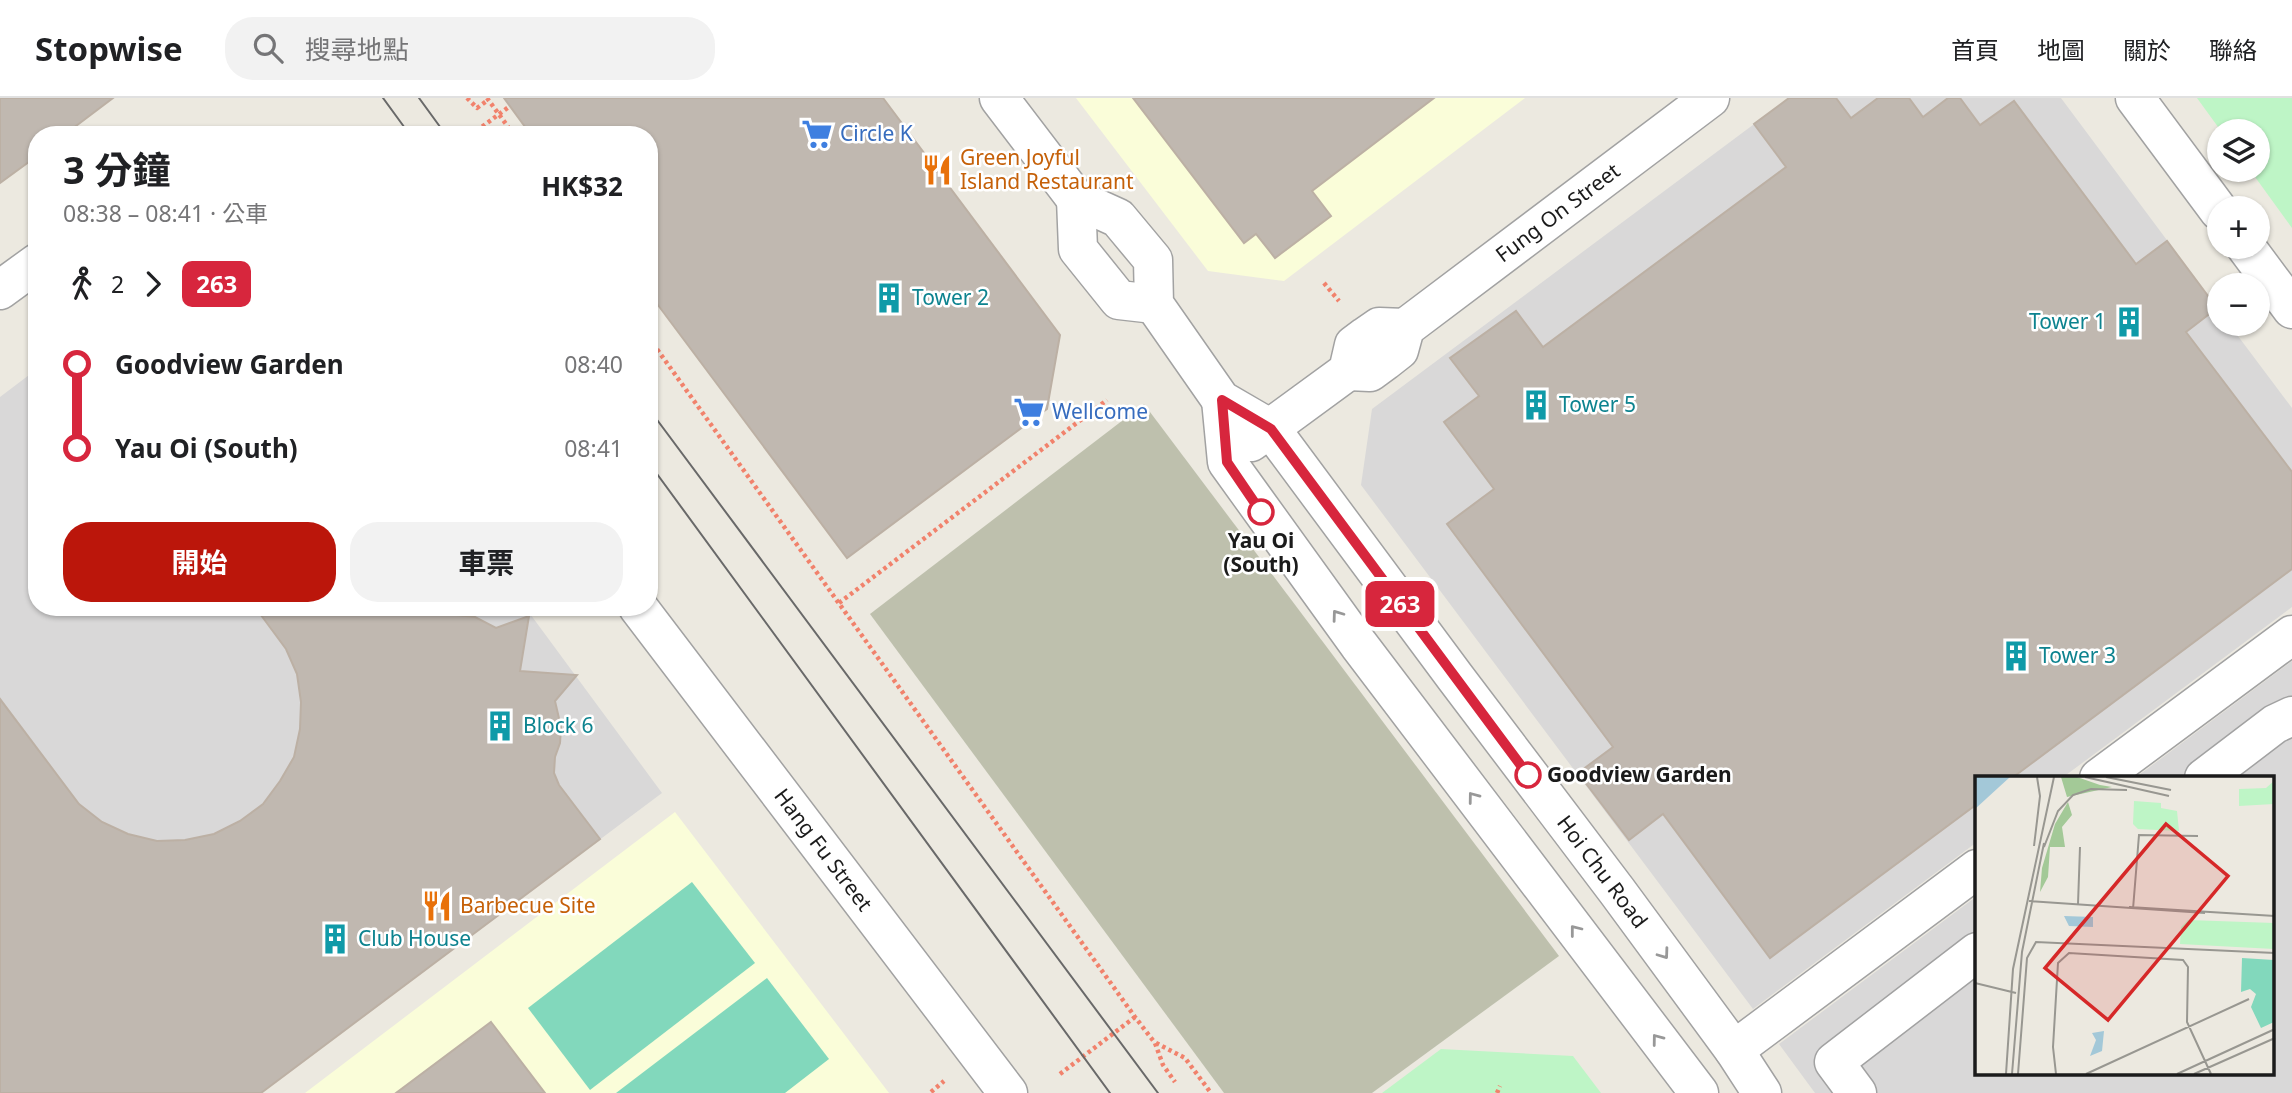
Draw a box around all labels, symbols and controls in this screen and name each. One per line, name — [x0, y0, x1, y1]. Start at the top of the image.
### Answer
search box — [225, 17, 715, 80]
text: Stopwise — [35, 26, 183, 71]
icon: search — [249, 29, 287, 67]
text: 搜尋地點 — [305, 31, 409, 67]
text: 首頁 — [1951, 33, 1999, 66]
text: 地圖 — [2037, 33, 2085, 66]
text: 關於 — [2123, 33, 2171, 66]
text: 聯絡 — [2209, 33, 2257, 66]
supermarket icon: Circle K — [800, 117, 834, 151]
place label: Circle K — [840, 119, 913, 147]
map controls — [2207, 119, 2270, 336]
button: layers — [2207, 119, 2270, 182]
text: 3 分鐘 — [63, 143, 171, 195]
place label: Green Joyful Island Restaurant — [960, 143, 1134, 195]
restaurant icon: Green Joyful Island Restaurant — [920, 153, 954, 187]
street label: Fung On Street — [1490, 156, 1626, 268]
text: HK$32 — [541, 168, 623, 204]
button: + — [2207, 196, 2270, 259]
text: 08:38 – 08:41 · 公車 — [63, 197, 268, 229]
icon: walk — [63, 265, 101, 303]
icon: forward — [134, 265, 172, 303]
text: 263 — [196, 267, 237, 300]
text: 2 — [111, 268, 124, 300]
button: − — [2207, 273, 2270, 336]
building icon: Tower 2 — [872, 281, 906, 315]
place label: Tower 2 — [912, 283, 989, 311]
building icon: Tower 1 — [2112, 305, 2146, 339]
place label: Tower 1 — [2029, 307, 2106, 335]
text: Goodview Garden — [115, 346, 344, 382]
text: 08:40 — [564, 348, 623, 380]
building icon: Tower 5 — [1519, 388, 1553, 422]
place label: Tower 5 — [1559, 390, 1636, 418]
supermarket icon: Wellcome — [1012, 395, 1046, 429]
place label: Wellcome — [1052, 397, 1148, 425]
text: Yau Oi (South) — [115, 430, 298, 466]
text: 08:41 — [564, 432, 623, 464]
marker: Yau Oi (South) — [1248, 499, 1274, 525]
button: 開始 — [63, 522, 336, 602]
button: 車票 — [350, 522, 623, 602]
place label: Yau Oi (South) — [1223, 526, 1299, 578]
line badge: 263 — [1360, 581, 1440, 627]
text: 263 — [1379, 587, 1421, 620]
one-way arrow — [1333, 610, 1345, 623]
building icon: Tower 3 — [1999, 639, 2033, 673]
place label: Tower 3 — [2039, 641, 2116, 669]
building icon: Block 6 — [483, 709, 517, 743]
place label: Block 6 — [523, 711, 594, 739]
place label: Goodview Garden — [1547, 760, 1732, 788]
marker: Goodview Garden — [1515, 762, 1541, 788]
inset map — [1975, 776, 2274, 1076]
street label: Hang Fu Street — [768, 782, 879, 917]
one-way arrow — [1469, 792, 1482, 805]
street label: Hoi Chu Road — [1551, 809, 1654, 933]
restaurant icon: Barbecue Site — [420, 889, 454, 923]
place label: Barbecue Site — [460, 891, 596, 919]
building icon: Club House — [318, 922, 352, 956]
place label: Club House — [358, 924, 471, 952]
one-way arrow — [1570, 925, 1583, 938]
one-way arrow — [1655, 947, 1668, 959]
one-way arrow — [1653, 1034, 1666, 1047]

